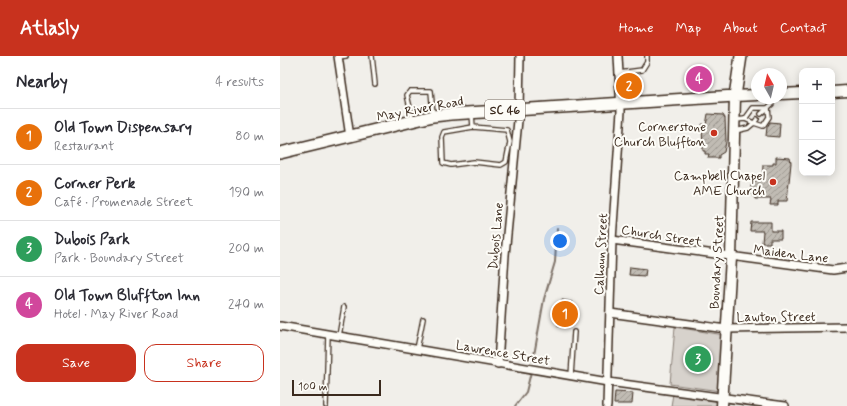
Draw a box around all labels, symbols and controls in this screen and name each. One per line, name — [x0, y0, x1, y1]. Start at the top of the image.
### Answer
text: Atlasly — [20, 16, 79, 41]
text: Home — [619, 19, 653, 37]
text: Map — [675, 19, 701, 37]
text: About — [723, 19, 758, 37]
text: Contact — [780, 19, 827, 37]
pin: 4 — [686, 64, 712, 94]
north arrow — [751, 68, 787, 104]
map controls — [799, 68, 835, 176]
button: + — [799, 68, 835, 104]
text: Nearby — [16, 71, 68, 93]
pin: 2 — [616, 71, 642, 101]
text: 4 results — [215, 74, 264, 91]
street label: May River Road — [376, 93, 465, 126]
road number: SC 46 — [485, 100, 525, 120]
button: − — [799, 104, 835, 140]
text: Old Town Dispensary — [54, 118, 192, 138]
place label: Cornerstone Church Bluffton — [614, 119, 706, 151]
text: 1 — [26, 128, 32, 145]
text: 80 m — [235, 128, 264, 145]
marker: Cornerstone Church Bluffton — [709, 128, 719, 138]
text: Restaurant — [54, 138, 114, 155]
button: layers — [799, 140, 835, 176]
place label: Campbell Chapel AME Church — [674, 168, 765, 200]
text: Corner Perk — [54, 174, 135, 194]
marker: Campbell Chapel AME Church — [768, 177, 778, 187]
text: 2 — [26, 184, 32, 201]
text: 190 m — [229, 184, 264, 201]
text: Café · Promenade Street — [54, 194, 193, 211]
street label: Dubois Lane — [485, 202, 508, 271]
street label: Calhoun Street — [591, 213, 612, 295]
street label: Boundary Street — [707, 215, 728, 309]
street label: Church Street — [620, 222, 704, 251]
text: Dubois Park — [54, 230, 130, 250]
your location — [550, 231, 570, 251]
text: 3 — [26, 240, 32, 257]
text: 200 m — [229, 240, 264, 257]
street label: Maiden Lane — [752, 241, 829, 268]
text: Park · Boundary Street — [54, 250, 184, 267]
text: Old Town Bluffton Inn — [54, 286, 200, 306]
text: 4 — [25, 296, 33, 313]
text: 240 m — [228, 296, 264, 313]
pin: 1 — [552, 299, 578, 329]
text: Hotel · May River Road — [54, 306, 178, 323]
street label: Lawton Street — [736, 309, 816, 326]
street label: Lawrence Street — [454, 337, 551, 370]
button: Save — [16, 344, 136, 382]
button: Share — [144, 344, 264, 382]
pin: 3 — [685, 344, 711, 374]
scale bar — [292, 378, 381, 397]
text: 100 m — [298, 380, 328, 394]

